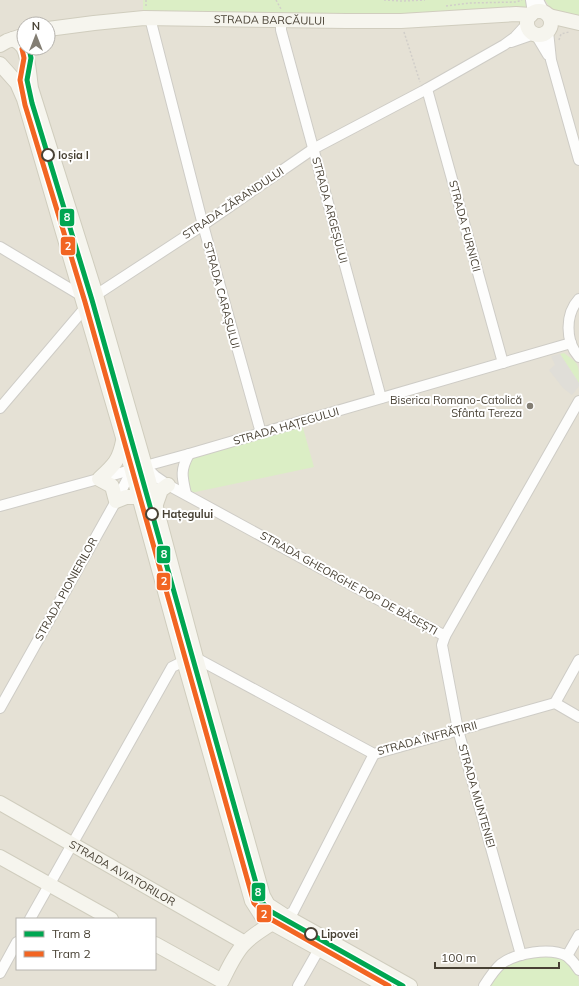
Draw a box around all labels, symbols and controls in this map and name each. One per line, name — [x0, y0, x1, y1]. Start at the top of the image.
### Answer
street label: STRADA BARCĂULUI — [214, 12, 325, 28]
north arrow — [16, 16, 56, 56]
text: N — [32, 19, 40, 33]
marker: Ioșia I — [41, 148, 55, 162]
place label: Ioșia I — [58, 148, 89, 163]
street label: STRADA ARGEȘULUI — [308, 155, 351, 265]
street label: STRADA ZĂRANDULUI — [179, 163, 286, 242]
street label: STRADA FURNICII — [446, 179, 484, 273]
line badge: 8 — [59, 208, 75, 227]
text: 8 — [64, 210, 71, 224]
line badge: 2 — [60, 236, 76, 256]
text: 2 — [65, 239, 72, 253]
street label: STRADA CARAȘULUI — [200, 240, 243, 350]
place label: Biserica Romano-Catolică Sfânta Tereza — [390, 393, 522, 420]
marker: Biserica Romano-Catolică Sfânta Tereza — [525, 401, 535, 411]
street label: STRADA HAȚEGULUI — [232, 404, 341, 449]
marker: Hațegului — [145, 507, 159, 521]
place label: Hațegului — [162, 507, 213, 522]
street label: STRADA GHEORGHE POP DE BĂSEȘTI — [257, 527, 441, 639]
street label: STRADA PIONIERILOR — [32, 534, 100, 643]
line badge: 8 — [156, 545, 171, 564]
text: 8 — [161, 547, 168, 561]
line badge: 2 — [156, 572, 171, 591]
text: 2 — [161, 574, 168, 588]
street label: STRADA ÎNFRĂȚIRII — [375, 717, 479, 759]
street label: STRADA MUNTENIEI — [456, 743, 498, 849]
street label: STRADA AVIATORILOR — [67, 837, 178, 909]
line badge: 8 — [251, 882, 266, 902]
text: 8 — [255, 885, 262, 899]
line badge: 2 — [256, 904, 272, 923]
text: 2 — [261, 907, 268, 921]
legend — [16, 918, 156, 970]
text: Tram 8 — [52, 926, 91, 941]
marker: Lipovei — [304, 927, 318, 941]
place label: Lipovei — [321, 927, 358, 941]
scale bar — [435, 944, 559, 970]
text: Tram 2 — [52, 946, 91, 961]
text: 100 m — [441, 950, 476, 965]

